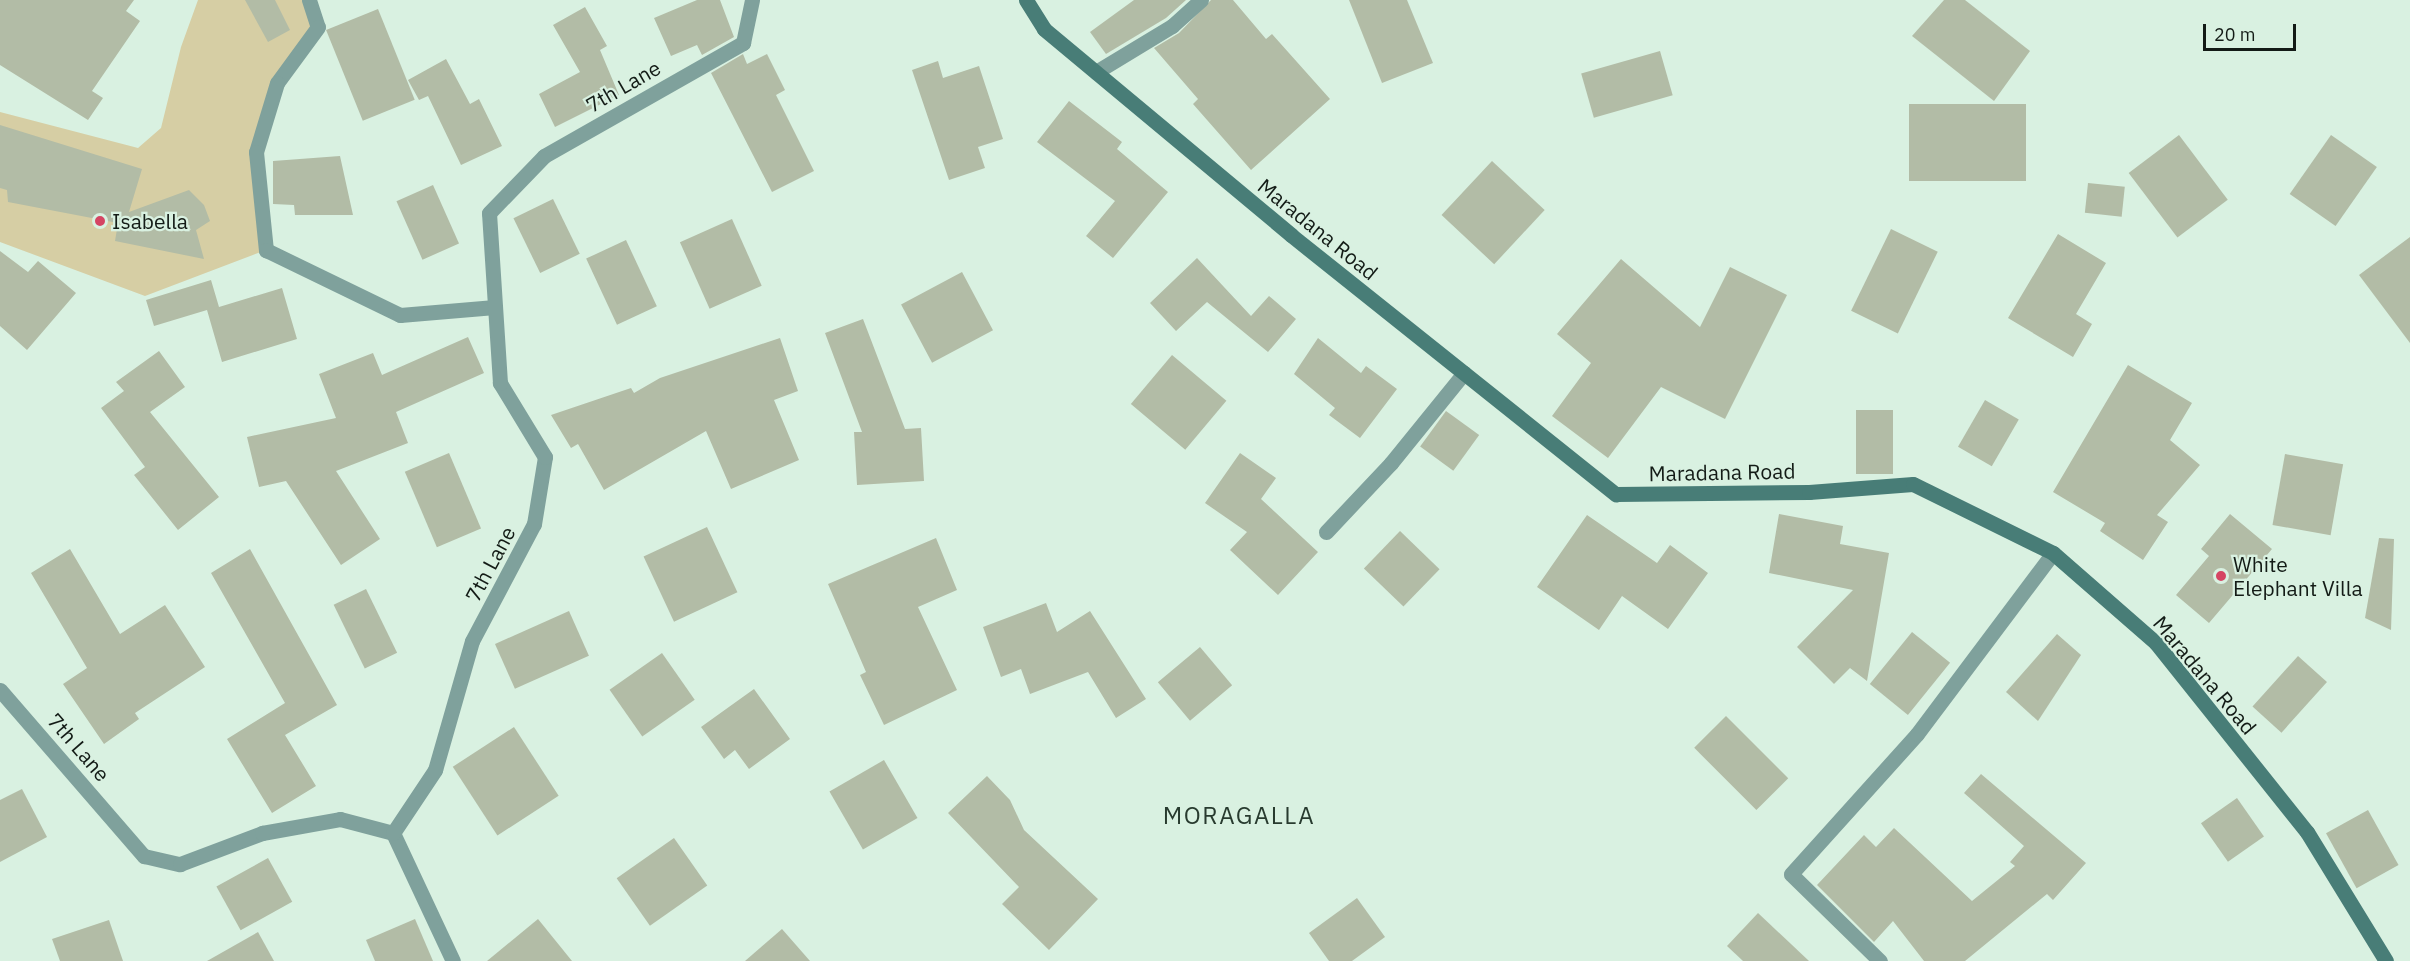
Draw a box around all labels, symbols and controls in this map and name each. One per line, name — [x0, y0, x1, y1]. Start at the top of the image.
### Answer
scale bar — [2206, 12, 2299, 50]
text: 20 m — [2214, 23, 2256, 46]
street label: 7th Lane — [581, 55, 665, 117]
street label: Maradana Road — [1253, 173, 1383, 285]
place label: Isabella — [112, 208, 188, 234]
marker: Isabella — [93, 214, 107, 228]
street label: Maradana Road — [1648, 458, 1796, 486]
street label: 7th Lane — [460, 522, 520, 606]
place label: White Elephant Villa — [2233, 551, 2363, 601]
marker: White Elephant Villa — [2214, 569, 2228, 583]
street label: Maradana Road — [2148, 611, 2262, 739]
street label: 7th Lane — [43, 708, 115, 786]
district label: MORAGALLA — [1163, 802, 1315, 830]

